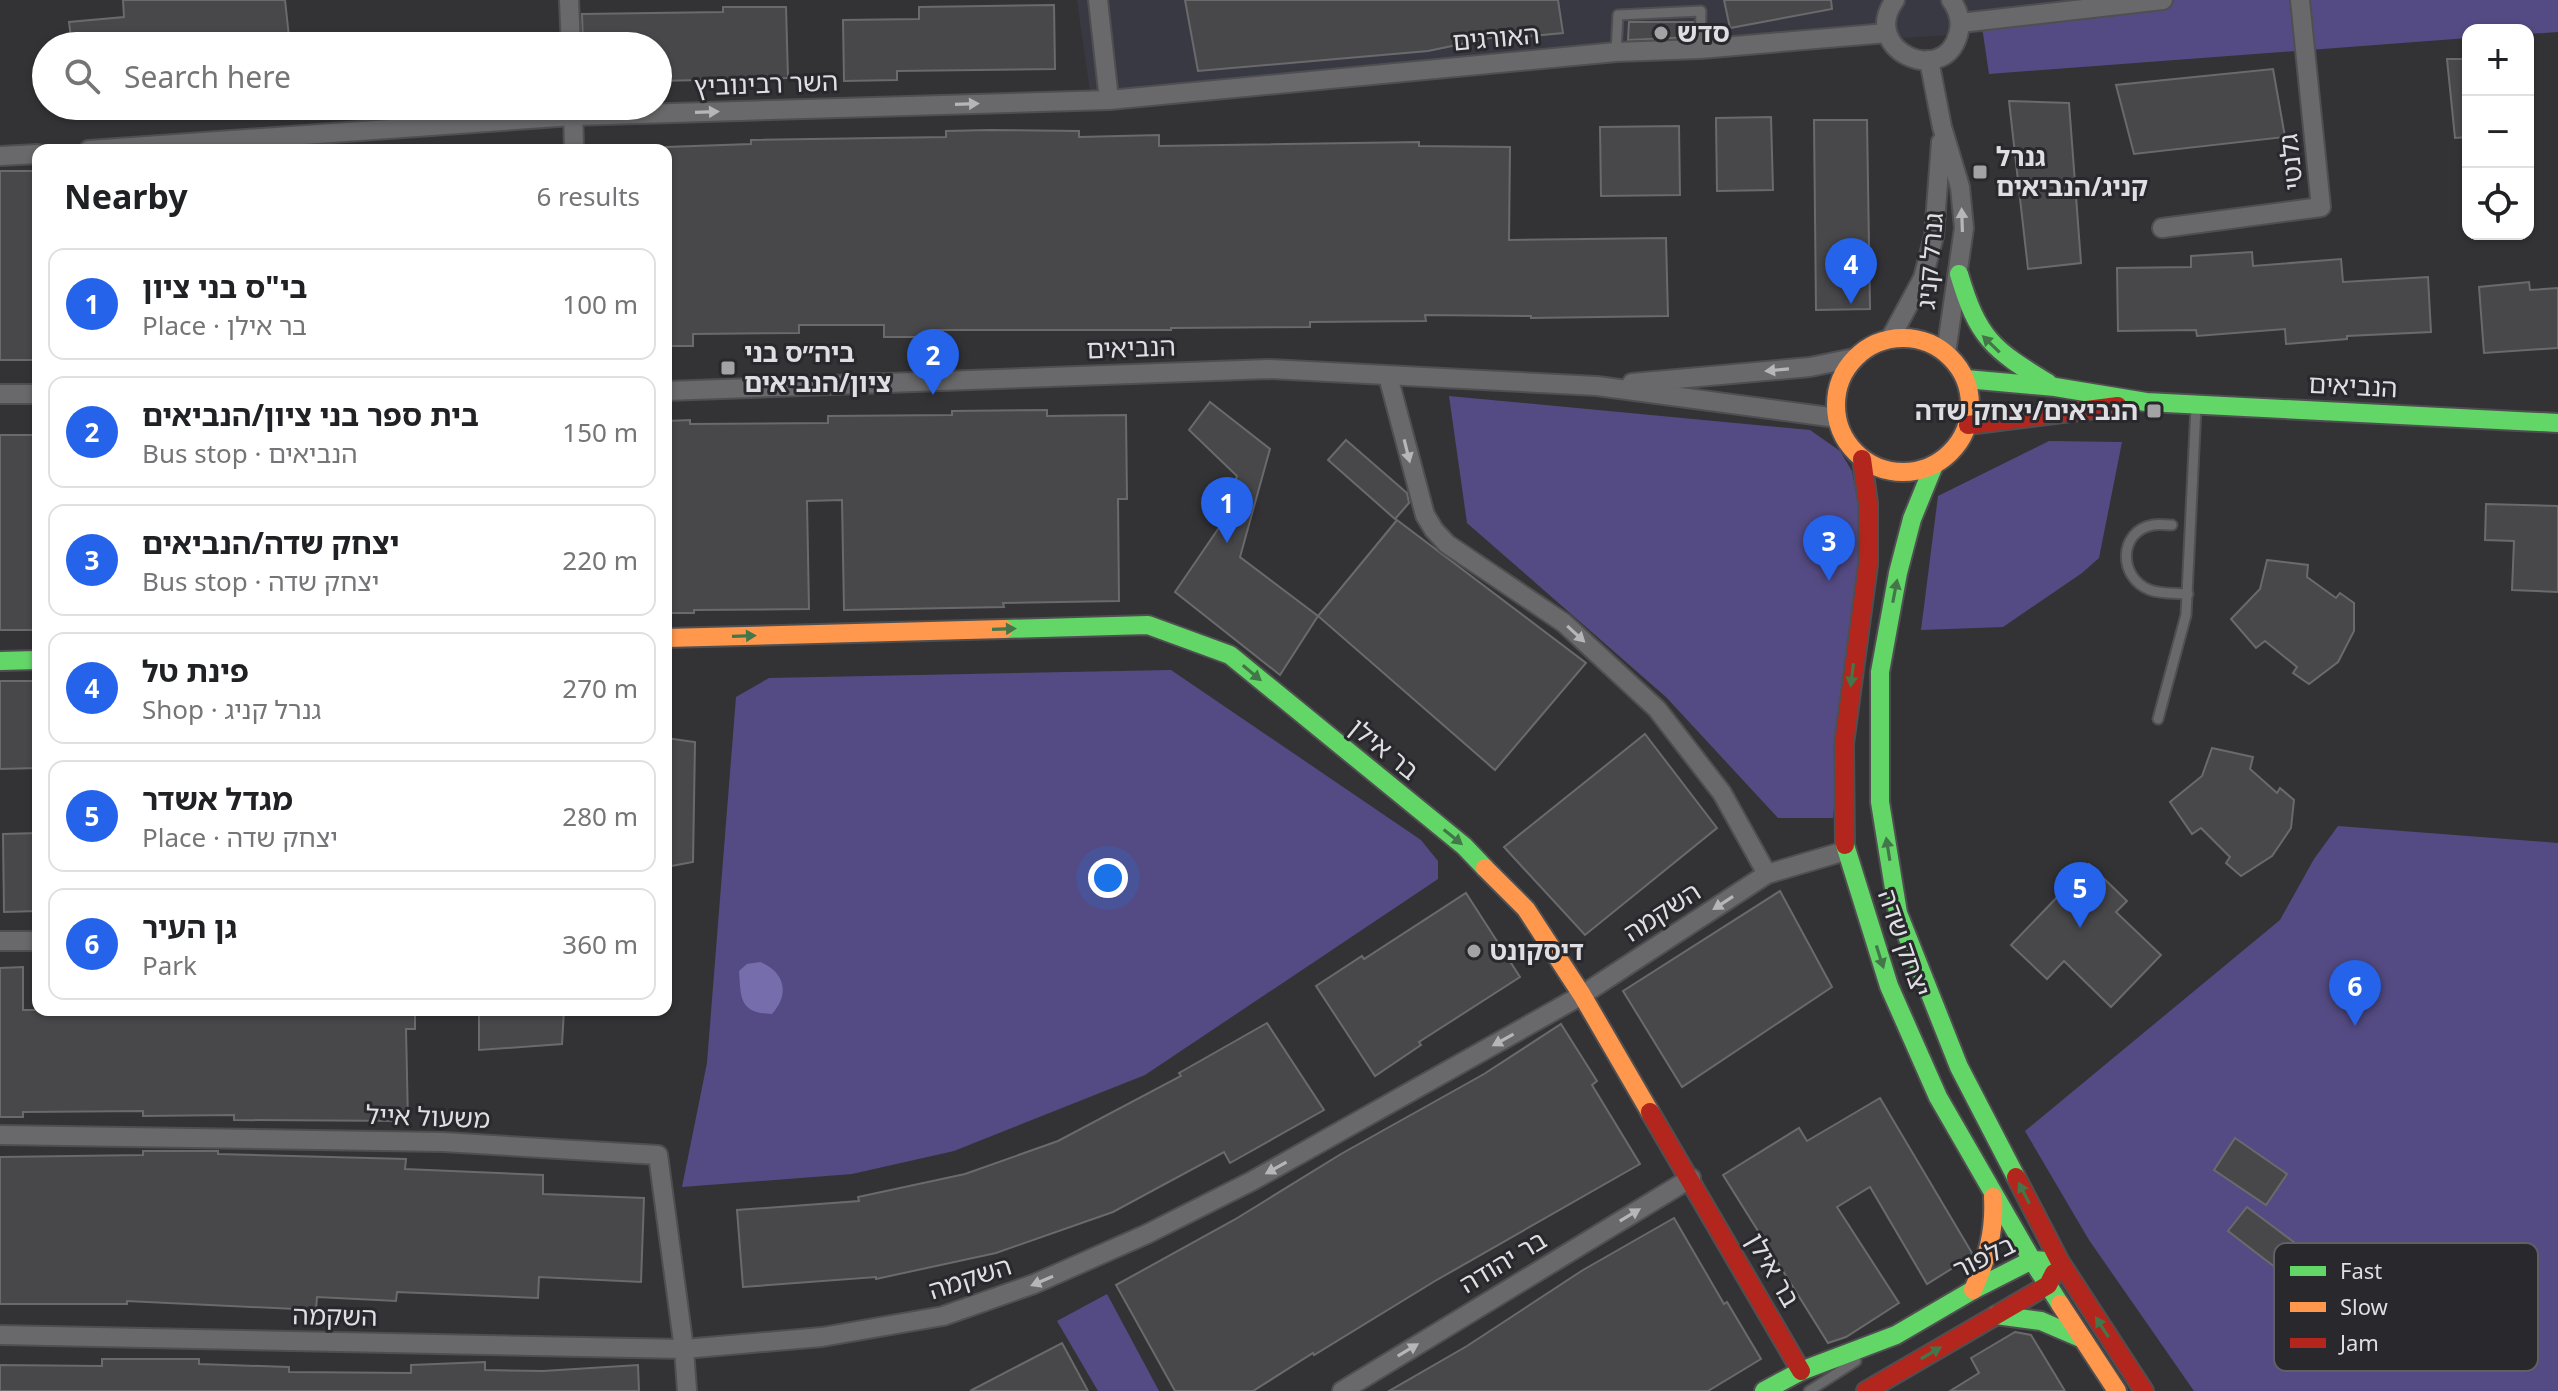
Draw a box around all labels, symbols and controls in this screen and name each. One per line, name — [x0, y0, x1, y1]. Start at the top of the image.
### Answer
place label: סדש — [1677, 14, 1730, 50]
street label: האורגים — [1451, 15, 1541, 59]
marker: סדש — [1652, 24, 1670, 42]
map controls — [2462, 24, 2534, 240]
button: + — [2462, 24, 2534, 96]
search box — [32, 32, 672, 120]
icon: search — [60, 54, 104, 98]
text: Search here — [124, 56, 291, 97]
street label: השר רבינוביץ — [693, 62, 839, 104]
button: − — [2462, 96, 2534, 168]
one-way arrow — [955, 98, 980, 111]
one-way arrow — [695, 105, 720, 118]
street label: גלנטי — [2269, 132, 2311, 192]
place label: גנרל קניג/הנביאים — [1996, 138, 2148, 204]
marker: גנרל קניג/הנביאים — [1971, 163, 1989, 181]
button: locate — [2462, 168, 2534, 240]
text: Nearby — [64, 173, 188, 219]
text: 6 results — [536, 178, 640, 214]
one-way arrow — [1956, 207, 1969, 232]
street label: גנרל קניג — [1907, 211, 1951, 311]
pin: 4 — [1825, 238, 1877, 304]
text: בי"ס בני ציון — [142, 266, 307, 307]
text: 1 — [85, 286, 99, 322]
text: 100 m — [562, 286, 638, 322]
text: Place · בר אילן — [142, 307, 307, 343]
street label: הנביאים — [1086, 327, 1176, 367]
pin: 2 — [907, 329, 959, 395]
place label: ביה״ס בני ציון/הנביאים — [744, 334, 891, 400]
one-way arrow — [1982, 335, 2001, 353]
marker: ביה״ס בני ציון/הנביאים — [719, 359, 737, 377]
one-way arrow — [1764, 363, 1789, 376]
street label: הנביאים — [2308, 365, 2399, 405]
place label: הנביאים/יצחק שדה — [1915, 392, 2138, 428]
text: בית ספר בני ציון/הנביאים — [142, 394, 479, 435]
marker: הנביאים/יצחק שדה — [2145, 402, 2163, 420]
text: 2 — [85, 414, 99, 450]
text: 150 m — [562, 414, 638, 450]
text: Bus stop · הנביאים — [142, 435, 358, 471]
one-way arrow — [1402, 439, 1414, 464]
pin: 1 — [1201, 477, 1253, 543]
pin: 3 — [1803, 515, 1855, 581]
text: יצחק שדה/הנביאים — [142, 522, 400, 563]
text: 3 — [85, 542, 99, 578]
text: 220 m — [562, 542, 638, 578]
text: Bus stop · יצחק שדה — [142, 563, 380, 599]
one-way arrow — [1889, 578, 1901, 603]
one-way arrow — [992, 623, 1017, 635]
one-way arrow — [1566, 624, 1585, 642]
one-way arrow — [732, 630, 757, 643]
text: פינת טל — [142, 650, 249, 691]
one-way arrow — [1845, 663, 1858, 688]
one-way arrow — [1242, 664, 1262, 681]
text: 4 — [85, 670, 99, 706]
text: 270 m — [562, 670, 638, 706]
text: Shop · גנרל קניג — [142, 691, 321, 727]
street label: בר אילן — [1342, 709, 1427, 787]
text: מגדל אשדר — [142, 778, 293, 819]
text: 5 — [85, 798, 99, 834]
text: 280 m — [562, 798, 638, 834]
text: Place · יצחק שדה — [142, 819, 338, 855]
one-way arrow — [1443, 829, 1463, 845]
one-way arrow — [1881, 836, 1893, 861]
your location — [1088, 858, 1128, 898]
pin: 5 — [2054, 862, 2106, 928]
street label: השקמה — [1616, 873, 1707, 949]
street label: יצחק שדה — [1870, 884, 1940, 1001]
one-way arrow — [1713, 895, 1734, 910]
text: גן העיר — [142, 906, 237, 947]
text: 6 — [85, 926, 99, 962]
text: 360 m — [562, 926, 638, 962]
place label: דיסקונט — [1490, 932, 1584, 968]
marker: דיסקונט — [1465, 942, 1483, 960]
one-way arrow — [1874, 945, 1886, 969]
text: Park — [142, 947, 197, 983]
pin: 6 — [2329, 960, 2381, 1026]
one-way arrow — [1492, 1033, 1514, 1047]
street label: משעול אייל — [365, 1096, 491, 1136]
one-way arrow — [1265, 1161, 1287, 1175]
one-way arrow — [2017, 1181, 2031, 1204]
one-way arrow — [1619, 1208, 1641, 1222]
street label: בר יהודה — [1452, 1221, 1553, 1301]
street label: בר אילן — [1738, 1226, 1810, 1313]
street label: בלפור — [1947, 1226, 2021, 1286]
legend — [2274, 1243, 2538, 1371]
street label: השקמה — [924, 1247, 1016, 1307]
text: Fast — [2340, 1255, 2382, 1285]
one-way arrow — [1030, 1274, 1054, 1287]
text: Slow — [2340, 1291, 2389, 1321]
street label: השקמה — [292, 1296, 378, 1334]
one-way arrow — [2095, 1316, 2110, 1337]
text: Jam — [2338, 1327, 2379, 1357]
one-way arrow — [1397, 1344, 1419, 1358]
one-way arrow — [1920, 1346, 1942, 1360]

